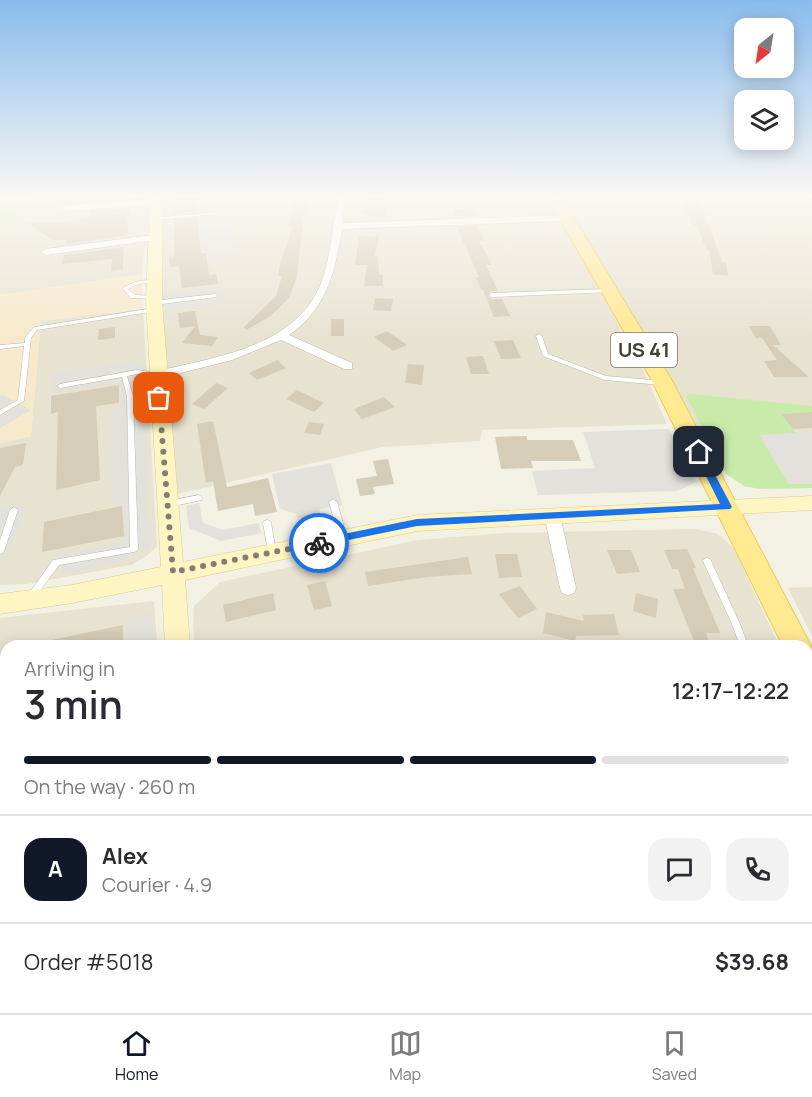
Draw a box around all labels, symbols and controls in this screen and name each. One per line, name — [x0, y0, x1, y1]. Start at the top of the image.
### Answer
north arrow — [734, 18, 794, 78]
map controls — [734, 18, 794, 150]
button: layers — [734, 90, 794, 150]
road number: US 41 — [611, 333, 677, 367]
pin — [133, 372, 184, 423]
icon: bag — [142, 381, 175, 414]
pin — [673, 426, 724, 477]
icon: home — [682, 435, 715, 468]
courier — [289, 513, 349, 573]
icon: bike — [303, 527, 336, 560]
text: Arriving in — [24, 655, 115, 682]
text: 12:17–12:22 — [672, 676, 789, 706]
text: 3 min — [24, 677, 123, 731]
text: On the way · 260 m — [24, 773, 195, 800]
button: chat — [648, 838, 711, 901]
button: phone — [726, 838, 789, 901]
text: Alex — [102, 841, 148, 871]
text: A — [48, 854, 63, 884]
text: Courier · 4.9 — [102, 871, 212, 898]
text: Order #5018 — [24, 947, 154, 977]
text: $39.68 — [715, 947, 789, 977]
tab: Home — [115, 1027, 158, 1085]
tab: Map — [389, 1027, 422, 1085]
tab: Saved — [652, 1027, 697, 1085]

